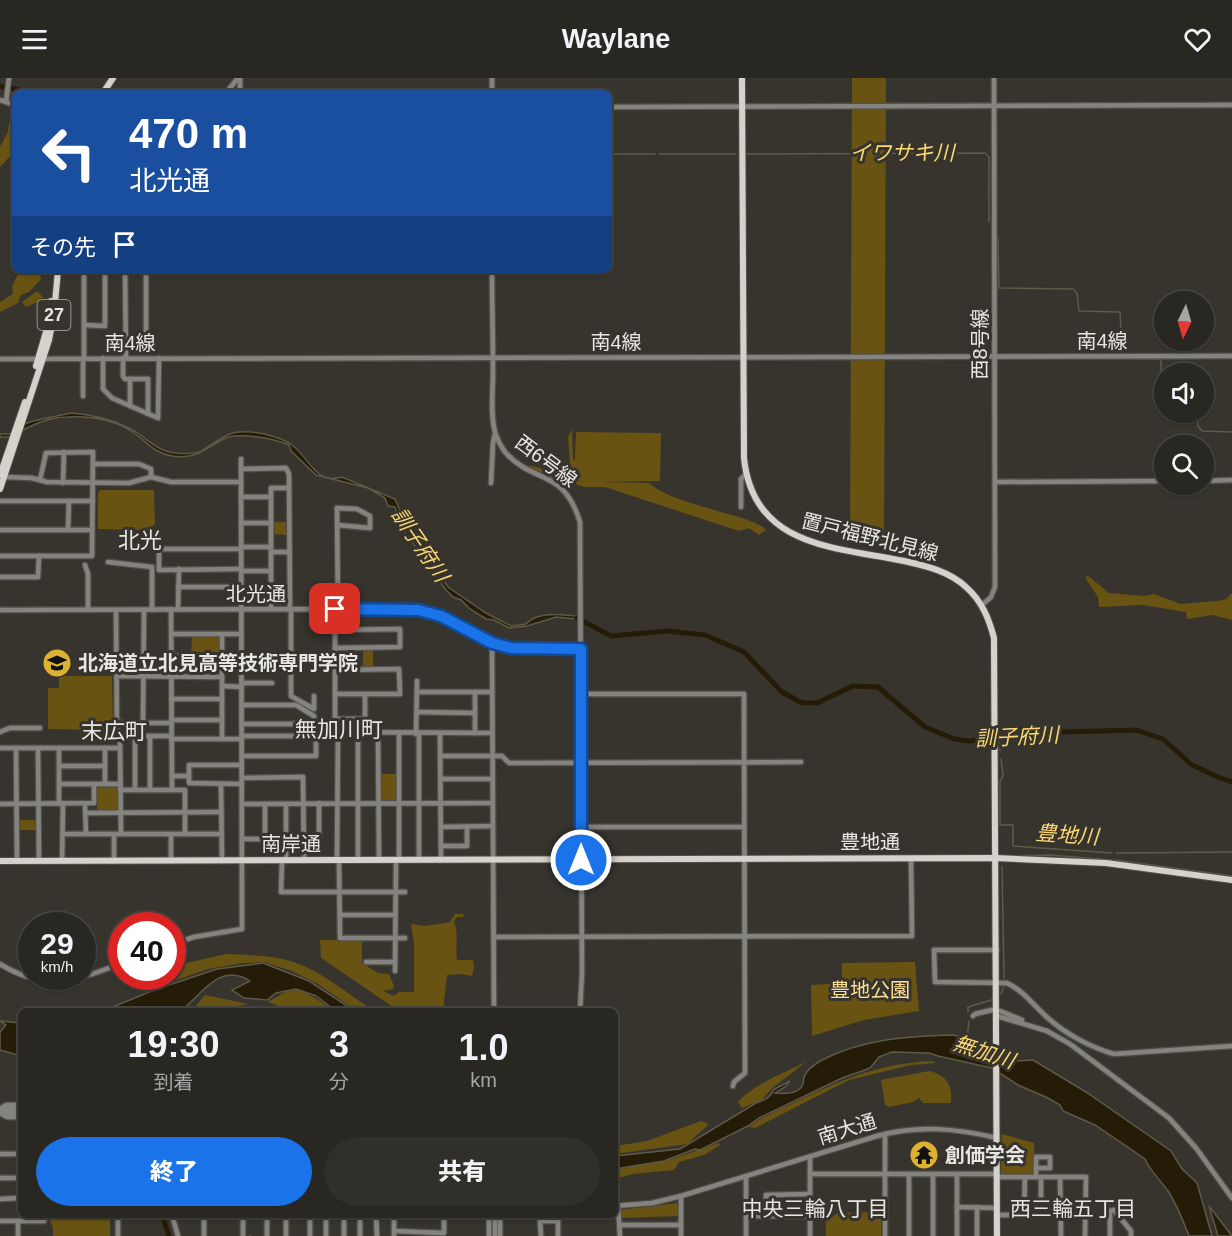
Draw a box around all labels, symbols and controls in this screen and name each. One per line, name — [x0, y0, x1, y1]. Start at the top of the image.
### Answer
icon: menu — [18, 23, 51, 56]
icon: heart — [1181, 23, 1214, 56]
text: Waylane — [562, 24, 670, 54]
text: 470 m — [129, 110, 248, 157]
icon: left — [30, 114, 108, 192]
water label: イワサキ川 — [850, 141, 956, 164]
text: 北光通 — [129, 166, 210, 196]
icon: arrive — [108, 228, 141, 261]
text: その先 — [30, 235, 96, 260]
north arrow — [1154, 291, 1214, 351]
map controls — [1154, 291, 1214, 495]
road number: 27 — [38, 300, 70, 330]
street label: 西8号線 — [969, 308, 991, 380]
street label: 南4線 — [1076, 330, 1128, 352]
street label: 南4線 — [590, 331, 642, 353]
street label: 南4線 — [104, 332, 156, 354]
button: sound — [1154, 363, 1214, 423]
street label: 西6号線 — [511, 431, 581, 491]
button: search — [1154, 435, 1214, 495]
water label: 訓子府川 — [387, 503, 455, 588]
street label: 置戸福野北見線 — [799, 509, 941, 565]
district label: 北光 — [118, 528, 162, 553]
street label: 北光通 — [226, 583, 286, 605]
pin — [309, 583, 360, 634]
icon: arrive — [318, 592, 351, 625]
school or university icon: 北海道立北見高等技術専門学院 — [41, 647, 73, 679]
place label: 北海道立北見高等技術専門学院 — [78, 652, 358, 674]
district label: 無加川町 — [295, 717, 383, 742]
district label: 末広町 — [81, 719, 147, 744]
water label: 訓子府川 — [974, 723, 1062, 750]
water label: 豊地川 — [1035, 821, 1101, 848]
position arrow — [549, 828, 613, 892]
street label: 豊地通 — [840, 831, 900, 853]
street label: 南岸通 — [261, 833, 321, 855]
speed limit sign: 40 — [108, 912, 186, 990]
text: 29 — [40, 927, 74, 960]
text: km/h — [41, 958, 73, 975]
park label: 豊地公園 — [830, 979, 910, 1001]
text: 19:30 — [127, 1024, 220, 1065]
text: 3 — [329, 1024, 349, 1065]
text: 1.0 — [458, 1027, 509, 1068]
water label: 無加川 — [951, 1031, 1020, 1073]
text: km — [470, 1069, 497, 1091]
text: 到着 — [153, 1071, 193, 1093]
text: 分 — [329, 1071, 349, 1093]
street label: 南大通 — [815, 1110, 879, 1148]
button: 終了 — [36, 1137, 312, 1206]
button: 共有 — [324, 1137, 600, 1206]
temple icon: 創価学会 — [908, 1139, 940, 1171]
place label: 創価学会 — [945, 1144, 1025, 1166]
district label: 中央三輪八丁目 — [742, 1197, 889, 1220]
district label: 西三輪五丁目 — [1010, 1197, 1136, 1220]

